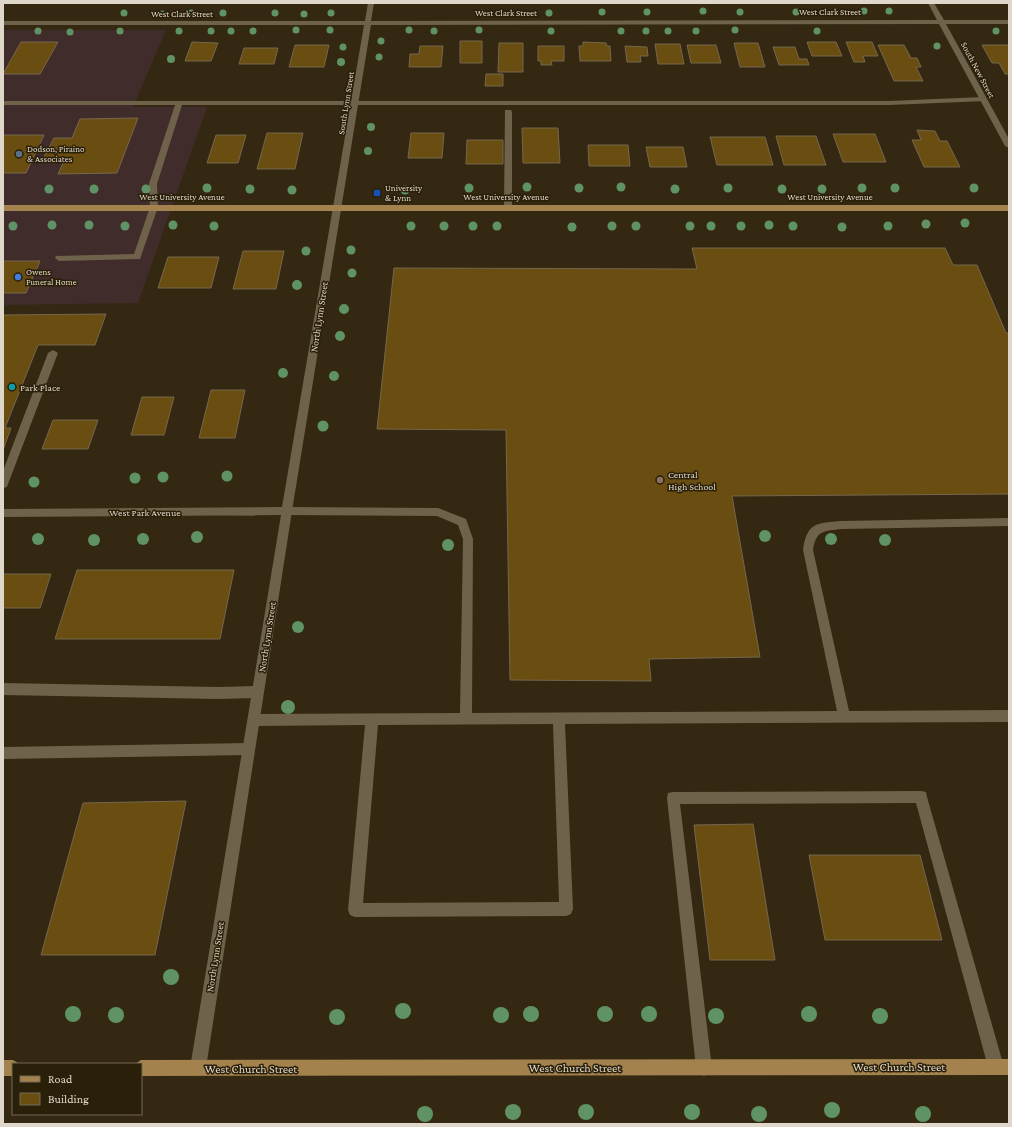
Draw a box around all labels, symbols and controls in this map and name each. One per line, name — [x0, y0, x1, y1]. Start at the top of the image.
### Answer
street label: West Clark Street — [799, 7, 862, 17]
street label: West Clark Street — [475, 8, 538, 18]
street label: West Clark Street — [151, 9, 214, 19]
street label: South New Street — [959, 40, 997, 101]
street label: South Lynn Street — [336, 70, 356, 135]
place label: Dodson, Piraino & Associates — [27, 144, 85, 164]
marker: Dodson, Piraino & Associates — [14, 149, 24, 159]
place label: University & Lynn — [385, 183, 423, 203]
marker: University & Lynn — [372, 188, 382, 198]
street label: West University Avenue — [139, 192, 225, 202]
street label: West University Avenue — [463, 192, 549, 202]
street label: West University Avenue — [787, 192, 873, 202]
place label: Owens Funeral Home — [26, 267, 77, 287]
marker: Owens Funeral Home — [13, 272, 23, 282]
street label: North Lynn Street — [308, 280, 330, 353]
marker: Park Place — [7, 382, 17, 392]
place label: Park Place — [20, 382, 61, 393]
place label: Central High School — [668, 469, 716, 492]
marker: Central High School — [655, 475, 665, 485]
street label: West Park Avenue — [109, 507, 181, 518]
street label: North Lynn Street — [256, 600, 278, 673]
street label: North Lynn Street — [204, 920, 226, 993]
street label: West Church Street — [853, 1060, 946, 1074]
street label: West Church Street — [529, 1061, 622, 1075]
street label: West Church Street — [205, 1062, 298, 1076]
legend — [12, 1063, 142, 1115]
text: Road — [48, 1072, 73, 1086]
text: Building — [48, 1092, 89, 1106]

